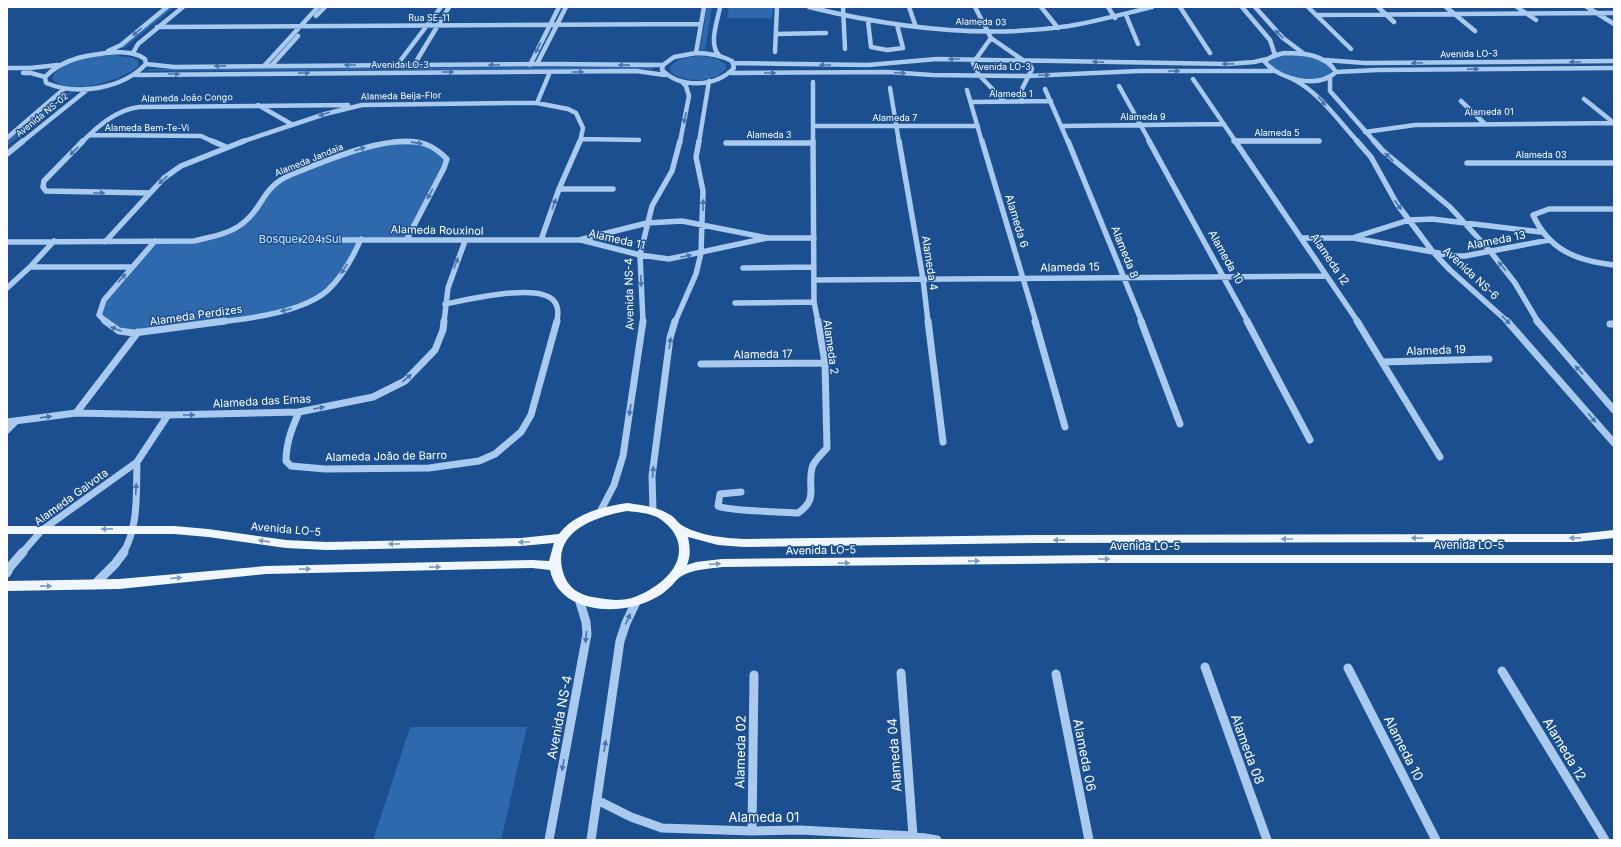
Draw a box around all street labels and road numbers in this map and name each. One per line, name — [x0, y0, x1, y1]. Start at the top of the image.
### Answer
street label: Rua SE-11 — [408, 12, 450, 23]
street label: Alameda 03 — [955, 16, 1007, 27]
street label: Avenida LO-3 — [1440, 47, 1498, 60]
street label: Avenida LO-3 — [371, 59, 429, 70]
street label: Avenida LO-3 — [973, 61, 1031, 72]
street label: Alameda 1 — [989, 88, 1033, 99]
street label: Alameda Beija-Flor — [361, 89, 442, 102]
street label: Avenida NS-02 — [13, 90, 70, 139]
street label: Alameda João Congo — [141, 91, 233, 104]
street label: Alameda 01 — [1464, 106, 1514, 117]
street label: Alameda 9 — [1120, 111, 1166, 122]
street label: Alameda 7 — [873, 112, 917, 123]
street label: Alameda Bem-Te-Vi — [105, 122, 189, 133]
street label: Alameda 5 — [1254, 127, 1300, 138]
street label: Alameda 3 — [746, 129, 792, 140]
street label: Alameda Jandaia — [273, 141, 345, 178]
street label: Alameda 03 — [1516, 149, 1567, 160]
street label: Alameda 6 — [1002, 193, 1032, 250]
street label: Alameda Rouxinol — [390, 222, 484, 238]
street label: Alameda 8 — [1108, 224, 1142, 280]
street label: Alameda 11 — [587, 226, 647, 252]
street label: Alameda 10 — [1205, 227, 1247, 287]
street label: Alameda 13 — [1465, 227, 1527, 253]
street label: Alameda 12 — [1308, 230, 1352, 288]
street label: Alameda 4 — [919, 234, 941, 292]
street label: Avenida NS-6 — [1440, 243, 1502, 303]
street label: Avenida NS-4 — [621, 258, 637, 330]
street label: Alameda 15 — [1040, 259, 1100, 275]
street label: Alameda Perdizes — [149, 302, 243, 328]
street label: Alameda 2 — [820, 319, 842, 375]
street label: Alameda 19 — [1406, 342, 1466, 358]
street label: Alameda 17 — [733, 346, 793, 362]
street label: Alameda das Emas — [212, 391, 312, 411]
street label: Alameda João de Barro — [325, 448, 447, 464]
street label: Alameda Gaivota — [31, 465, 111, 529]
street label: Avenida LO-5 — [250, 519, 322, 539]
street label: Avenida LO-5 — [1434, 538, 1505, 552]
street label: Avenida LO-5 — [1110, 539, 1181, 553]
street label: Avenida LO-5 — [786, 542, 857, 558]
street label: Avenida NS-4 — [543, 674, 575, 760]
street label: Alameda 08 — [1228, 712, 1268, 786]
street label: Alameda 10 — [1381, 713, 1427, 783]
street label: Alameda 02 — [731, 715, 749, 789]
street label: Alameda 12 — [1540, 715, 1590, 783]
street label: Alameda 06 — [1070, 717, 1100, 793]
street label: Alameda 04 — [883, 718, 905, 792]
street label: Alameda 01 — [729, 809, 799, 825]

